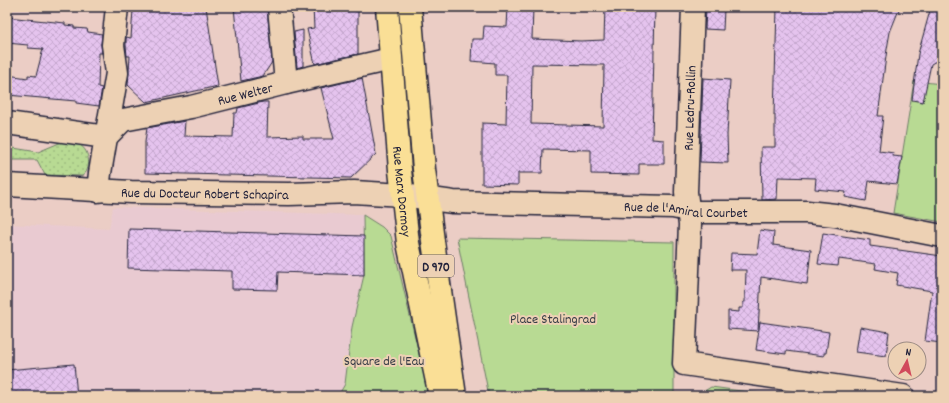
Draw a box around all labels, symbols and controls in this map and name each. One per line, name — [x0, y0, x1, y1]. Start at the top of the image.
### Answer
street label: Rue Ledru-Rollin — [680, 65, 702, 151]
street label: Rue Welter — [216, 78, 276, 112]
street label: Rue Marx Dormoy — [386, 145, 415, 238]
street label: Rue du Docteur Robert Schapira — [120, 183, 289, 206]
street label: Rue de l'Amiral Courbet — [624, 198, 748, 224]
road number: D 970 — [418, 255, 454, 277]
park label: Place Stalingrad — [510, 310, 596, 330]
north arrow — [887, 341, 927, 381]
text: N — [904, 345, 912, 361]
park label: Square de l'Eau — [344, 352, 424, 372]

